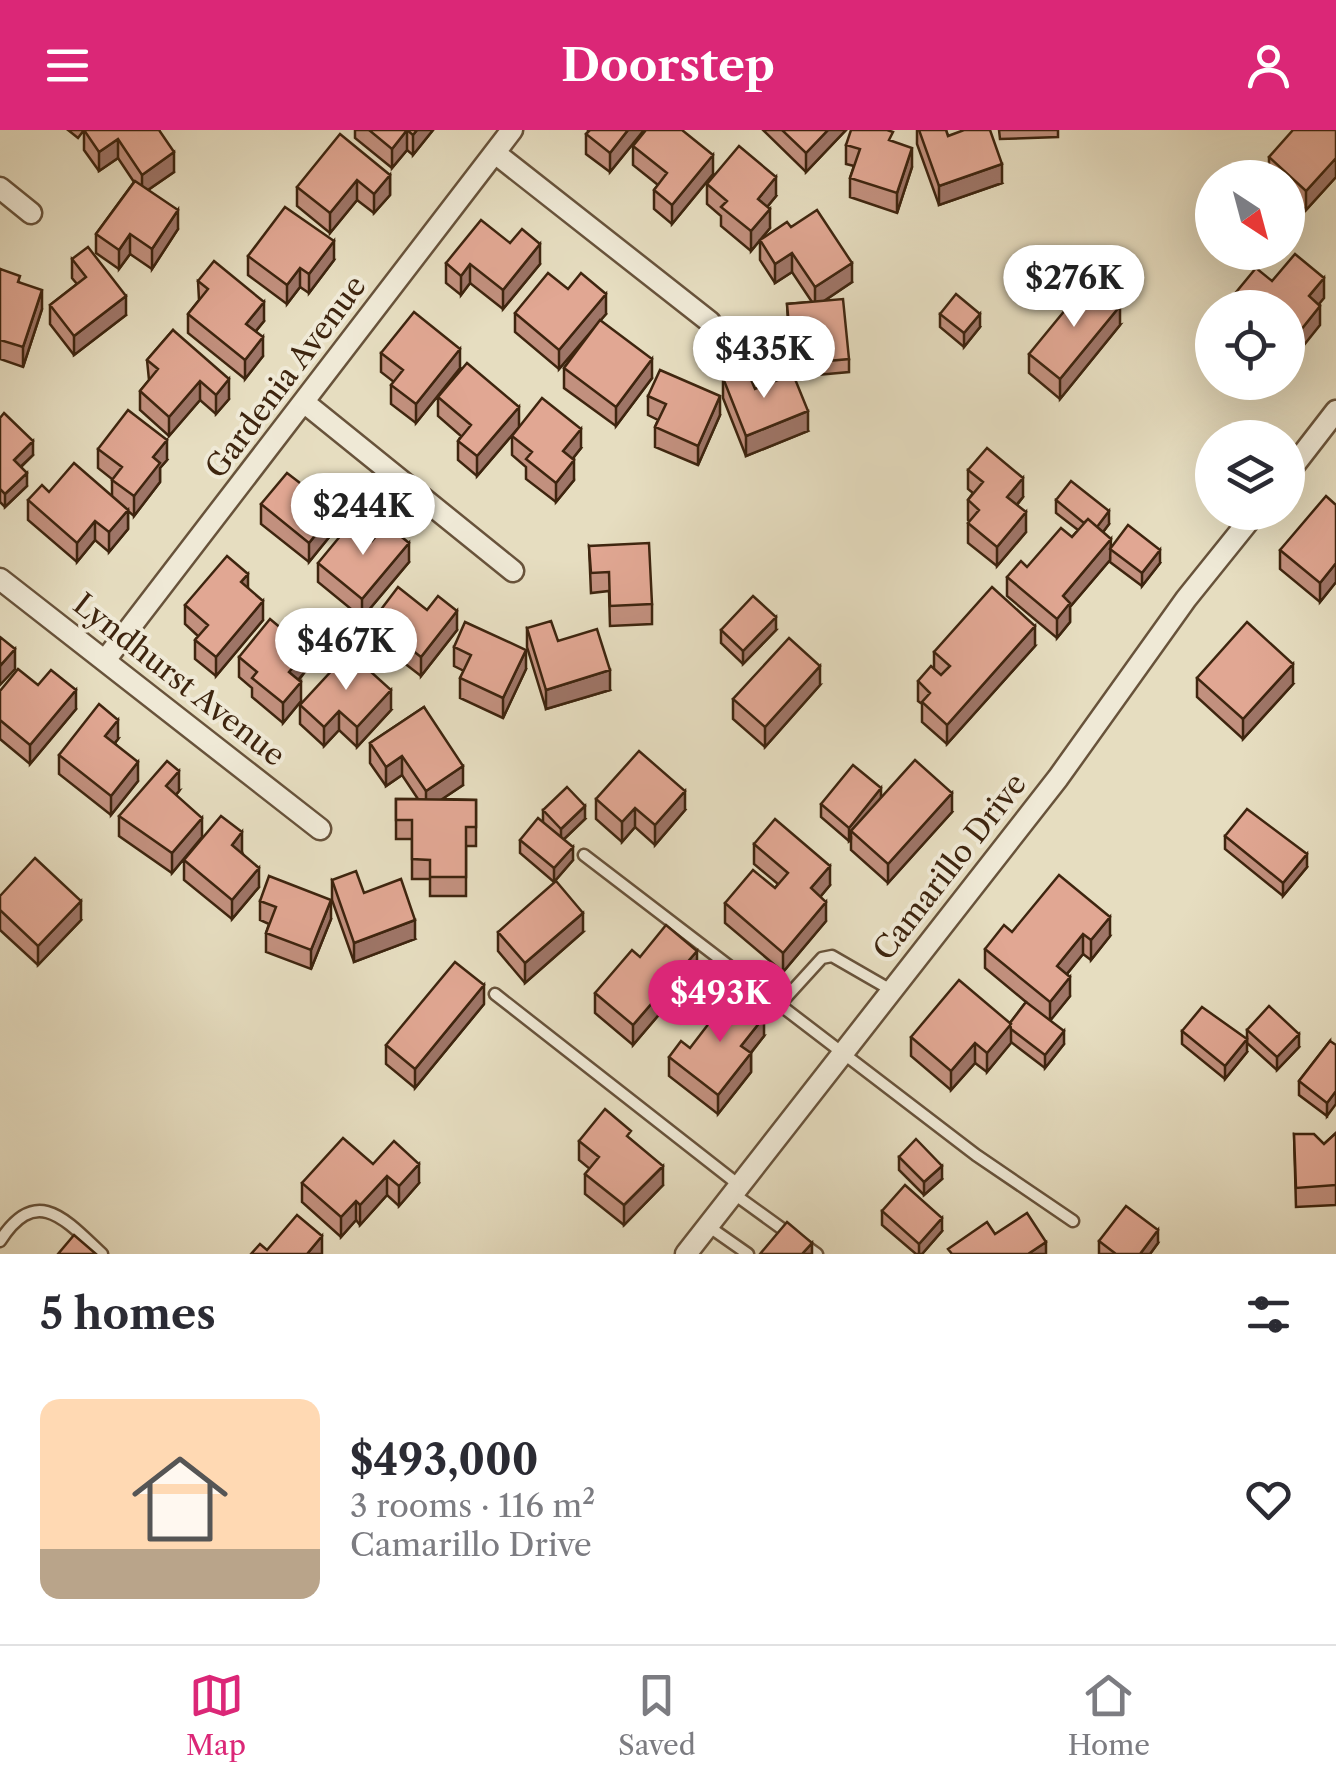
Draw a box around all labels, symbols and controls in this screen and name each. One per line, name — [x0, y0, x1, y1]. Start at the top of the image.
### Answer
text: Doorstep — [561, 37, 775, 93]
icon: menu — [40, 38, 95, 93]
icon: person — [1241, 38, 1296, 93]
north arrow — [1195, 160, 1305, 270]
map controls — [1195, 160, 1305, 530]
pin: $276K — [1004, 245, 1144, 330]
text: $276K — [1025, 258, 1123, 297]
street label: Gardenia Avenue — [197, 268, 374, 485]
button: locate — [1195, 290, 1305, 400]
pin: $435K — [694, 316, 834, 401]
text: $435K — [715, 329, 813, 368]
button: layers — [1195, 420, 1305, 530]
pin: $244K — [293, 473, 433, 558]
text: $244K — [313, 486, 413, 525]
street label: Lyndhurst Avenue — [66, 585, 293, 774]
pin: $467K — [276, 608, 416, 693]
text: $467K — [297, 621, 395, 660]
street label: Camarillo Drive — [865, 766, 1034, 967]
pin: $493K — [650, 960, 790, 1045]
text: $493K — [670, 973, 770, 1012]
icon: filters — [1241, 1287, 1296, 1342]
text: 5 homes — [40, 1288, 216, 1340]
text: $493,000 — [350, 1434, 538, 1486]
icon: home — [120, 1439, 240, 1559]
icon: heart — [1241, 1472, 1296, 1527]
text: 3 rooms · 116 m² — [350, 1486, 595, 1525]
text: Camarillo Drive — [350, 1525, 592, 1564]
tab: Map — [186, 1668, 246, 1762]
tab: Saved — [618, 1668, 696, 1762]
tab: Home — [1068, 1668, 1150, 1762]

